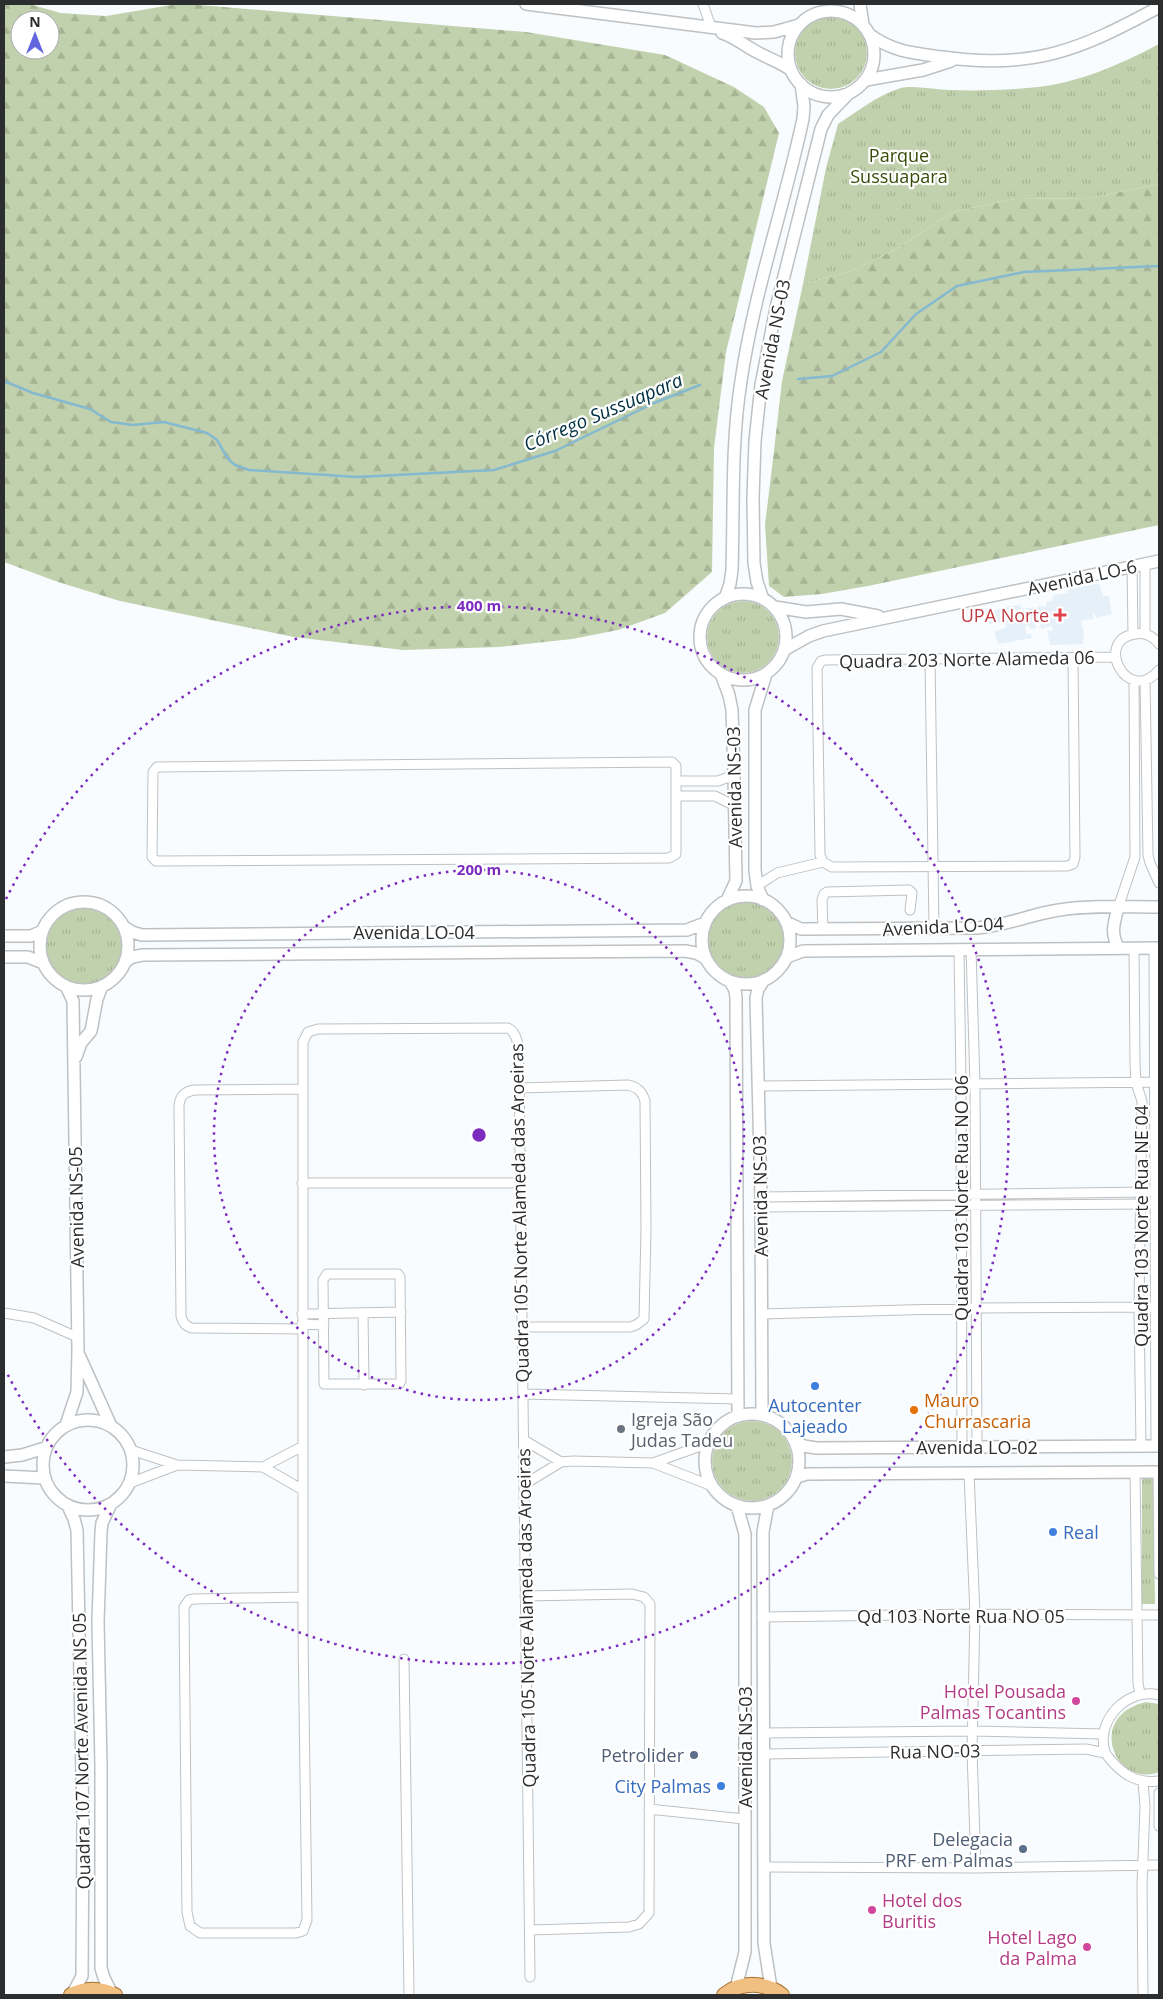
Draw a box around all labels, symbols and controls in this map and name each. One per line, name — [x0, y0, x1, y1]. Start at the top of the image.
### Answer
north arrow — [10, 10, 60, 60]
text: N — [29, 12, 41, 31]
park label: Parque Sussuapara — [850, 143, 948, 188]
street label: Avenida NS-03 — [749, 277, 795, 401]
water label: Córrego Sussuapara — [519, 367, 687, 457]
street label: Avenida LO-6 — [1025, 554, 1139, 600]
text: 400 m — [457, 595, 501, 615]
place label: UPA Norte — [961, 603, 1049, 627]
marker: UPA Norte — [1053, 608, 1067, 622]
street label: Quadra 203 Norte Alameda 06 — [839, 645, 1095, 673]
street label: Avenida NS-03 — [721, 726, 747, 848]
text: 200 m — [457, 859, 501, 879]
street label: Avenida LO-04 — [882, 911, 1004, 941]
street label: Avenida LO-04 — [353, 920, 475, 944]
street label: Quadra 105 Norte Alameda das Aroeiras — [504, 1043, 534, 1383]
street label: Quadra 103 Norte Rua NO 06 — [949, 1075, 973, 1321]
street label: Quadra 103 Norte Rua NE 04 — [1129, 1105, 1153, 1347]
centre of rings — [470, 1126, 488, 1144]
street label: Avenida NS-03 — [747, 1135, 773, 1257]
street label: Avenida NS-05 — [63, 1146, 89, 1268]
marker: Autocenter Lajeado — [809, 1380, 821, 1392]
place label: Mauro Churrascaria — [924, 1388, 1031, 1433]
place label: Autocenter Lajeado — [768, 1393, 862, 1438]
marker: Mauro Churrascaria — [908, 1404, 920, 1416]
place label: Igreja São Judas Tadeu — [629, 1407, 733, 1452]
marker: Igreja São Judas Tadeu — [615, 1423, 627, 1435]
street label: Avenida LO-02 — [916, 1435, 1038, 1459]
street label: Quadra 105 Norte Alameda das Aroeiras — [511, 1448, 541, 1788]
place label: Real — [1063, 1520, 1099, 1544]
marker: Real — [1047, 1526, 1059, 1538]
street label: Qd 103 Norte Rua NO 05 — [857, 1604, 1065, 1628]
street label: Quadra 107 Norte Avenida NS 05 — [67, 1612, 95, 1890]
place label: Hotel Pousada Palmas Tocantins — [920, 1679, 1066, 1724]
street label: Avenida NS-03 — [733, 1686, 757, 1808]
marker: Hotel Pousada Palmas Tocantins — [1070, 1695, 1082, 1707]
street label: Rua NO-03 — [889, 1738, 981, 1764]
place label: Petrolider — [601, 1743, 685, 1767]
marker: Petrolider — [688, 1749, 700, 1761]
place label: City Palmas — [614, 1774, 711, 1798]
marker: City Palmas — [715, 1780, 727, 1792]
place label: Delegacia PRF em Palmas — [885, 1827, 1013, 1872]
marker: Delegacia PRF em Palmas — [1017, 1843, 1029, 1855]
place label: Hotel dos Buritis — [882, 1888, 962, 1933]
marker: Hotel dos Buritis — [866, 1904, 878, 1916]
place label: Hotel Lago da Palma — [987, 1925, 1077, 1970]
marker: Hotel Lago da Palma — [1081, 1941, 1093, 1953]

